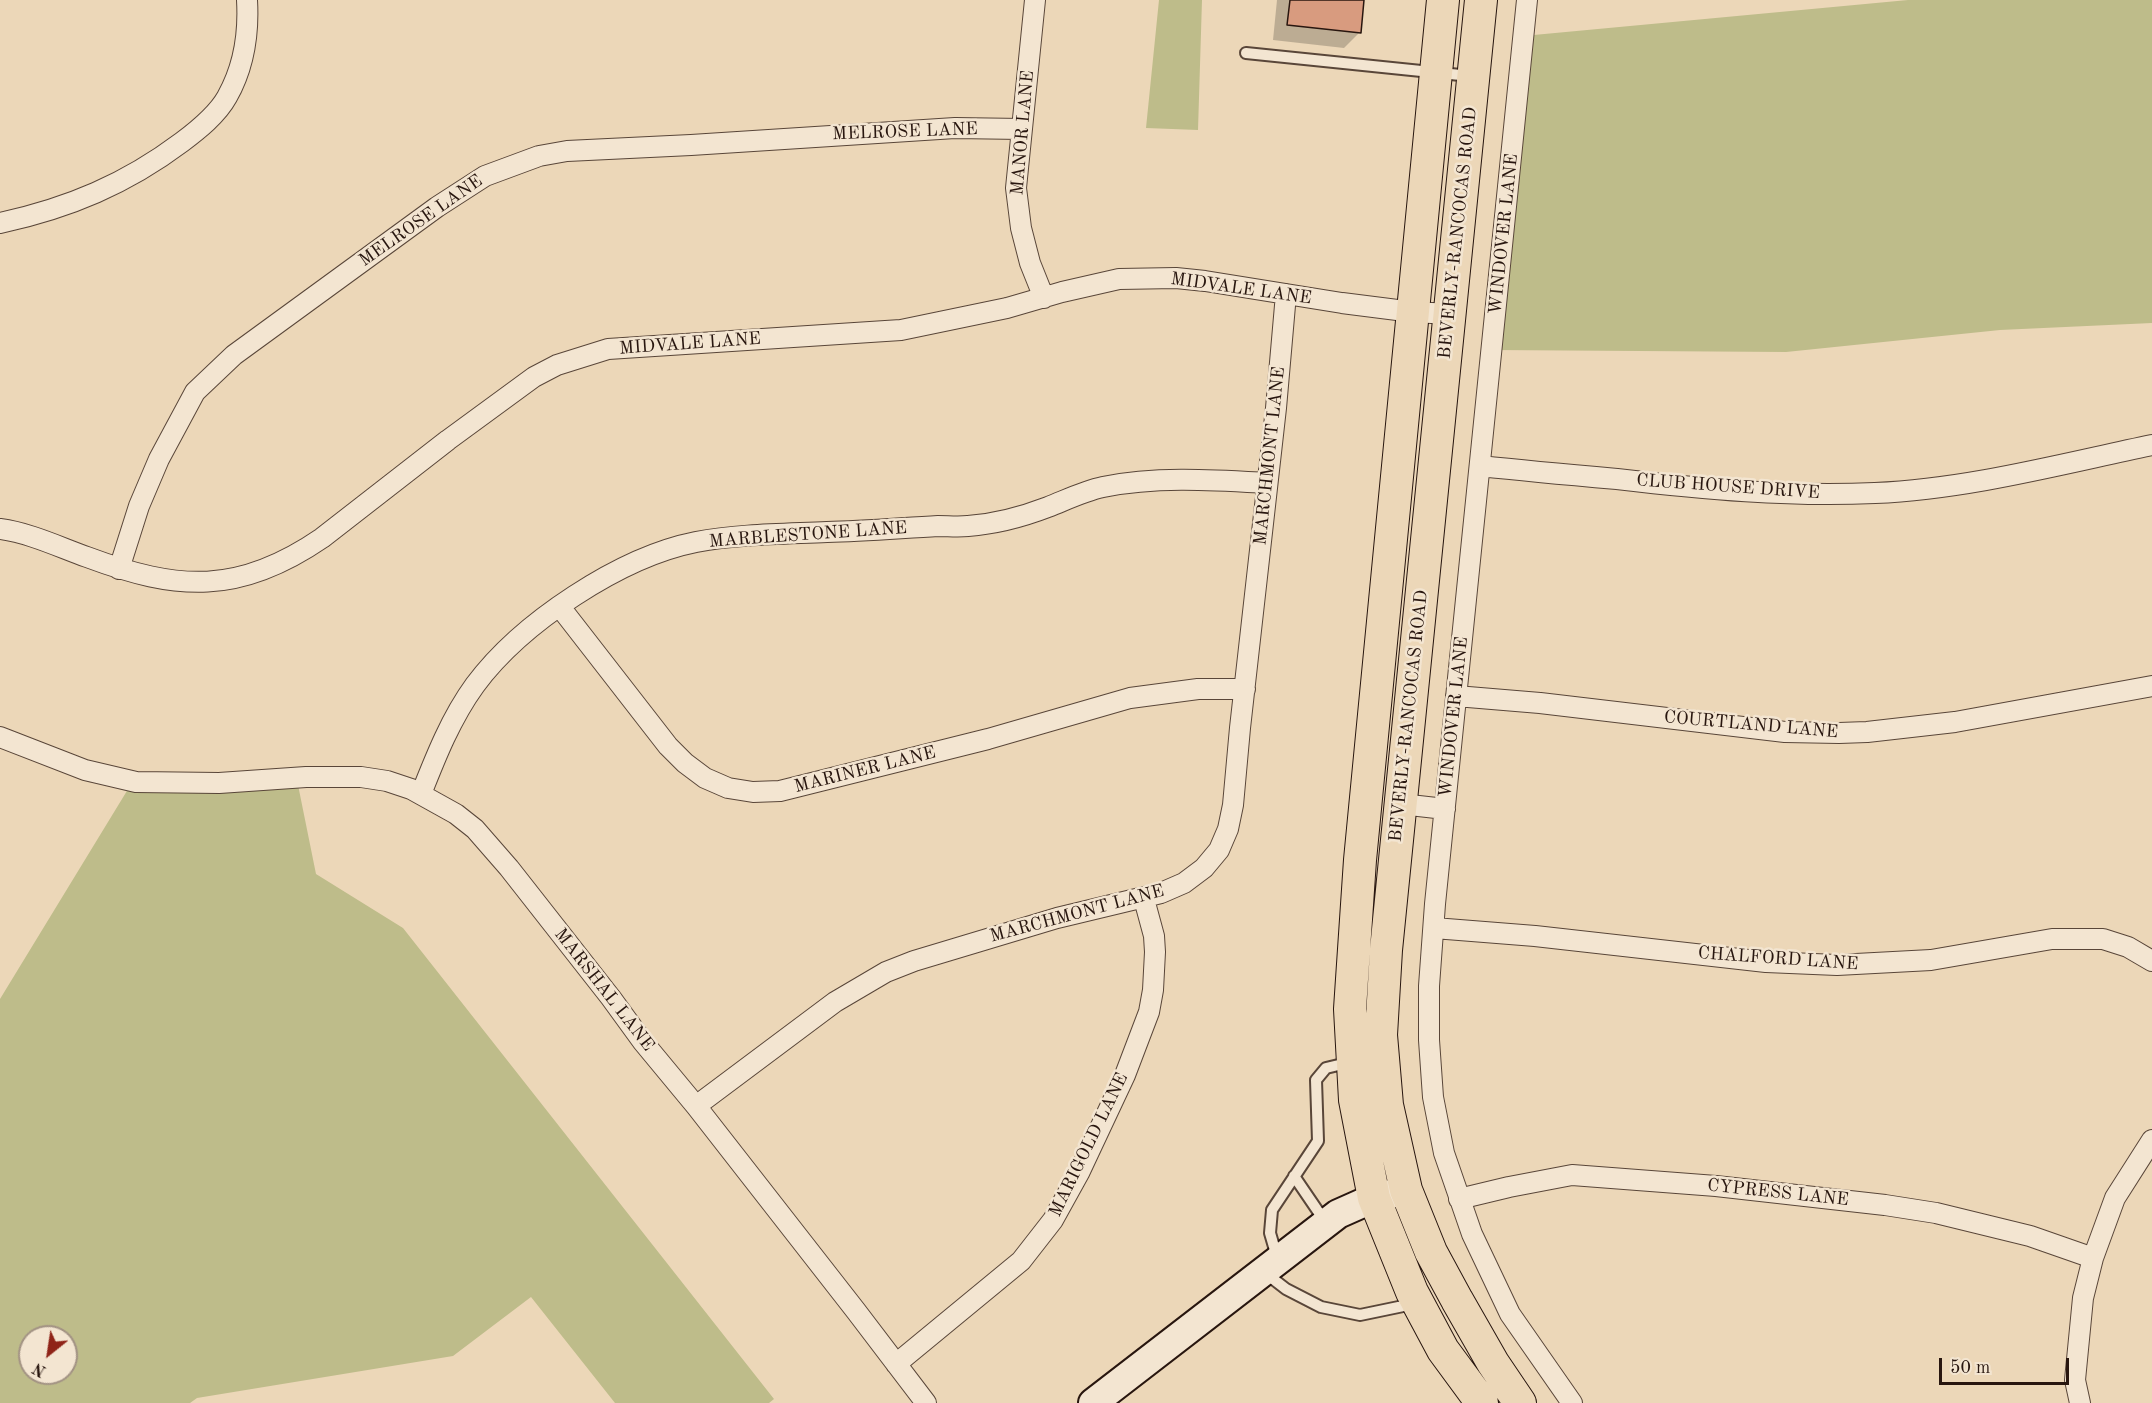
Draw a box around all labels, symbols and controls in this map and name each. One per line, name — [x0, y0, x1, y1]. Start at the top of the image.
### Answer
street label: MANOR LANE — [1007, 70, 1039, 196]
street label: BEVERLY-RANCOCAS ROAD — [1434, 106, 1482, 360]
street label: MELROSE LANE — [832, 119, 978, 145]
street label: WINDOVER LANE — [1485, 152, 1523, 316]
street label: MELROSE LANE — [355, 170, 487, 272]
street label: MIDVALE LANE — [1169, 268, 1313, 310]
street label: MIDVALE LANE — [618, 328, 762, 360]
street label: MARCHMONT LANE — [1250, 366, 1290, 546]
street label: CLUB HOUSE DRIVE — [1636, 470, 1820, 504]
street label: MARBLESTONE LANE — [708, 517, 908, 553]
street label: BEVERLY-RANCOCAS ROAD — [1385, 589, 1433, 843]
street label: WINDOVER LANE — [1435, 635, 1473, 799]
street label: COURTLAND LANE — [1663, 707, 1839, 743]
street label: MARINER LANE — [792, 742, 938, 798]
street label: MARCHMONT LANE — [988, 880, 1166, 948]
street label: MARSHAL LANE — [549, 924, 659, 1056]
street label: CHALFORD LANE — [1697, 943, 1859, 975]
street label: MARIGOLD LANE — [1045, 1069, 1133, 1221]
street label: CYPRESS LANE — [1706, 1175, 1850, 1211]
north arrow — [18, 1325, 78, 1385]
scale bar — [1942, 1346, 2072, 1384]
text: N — [31, 1359, 49, 1379]
text: 50 m — [1950, 1359, 1990, 1377]

